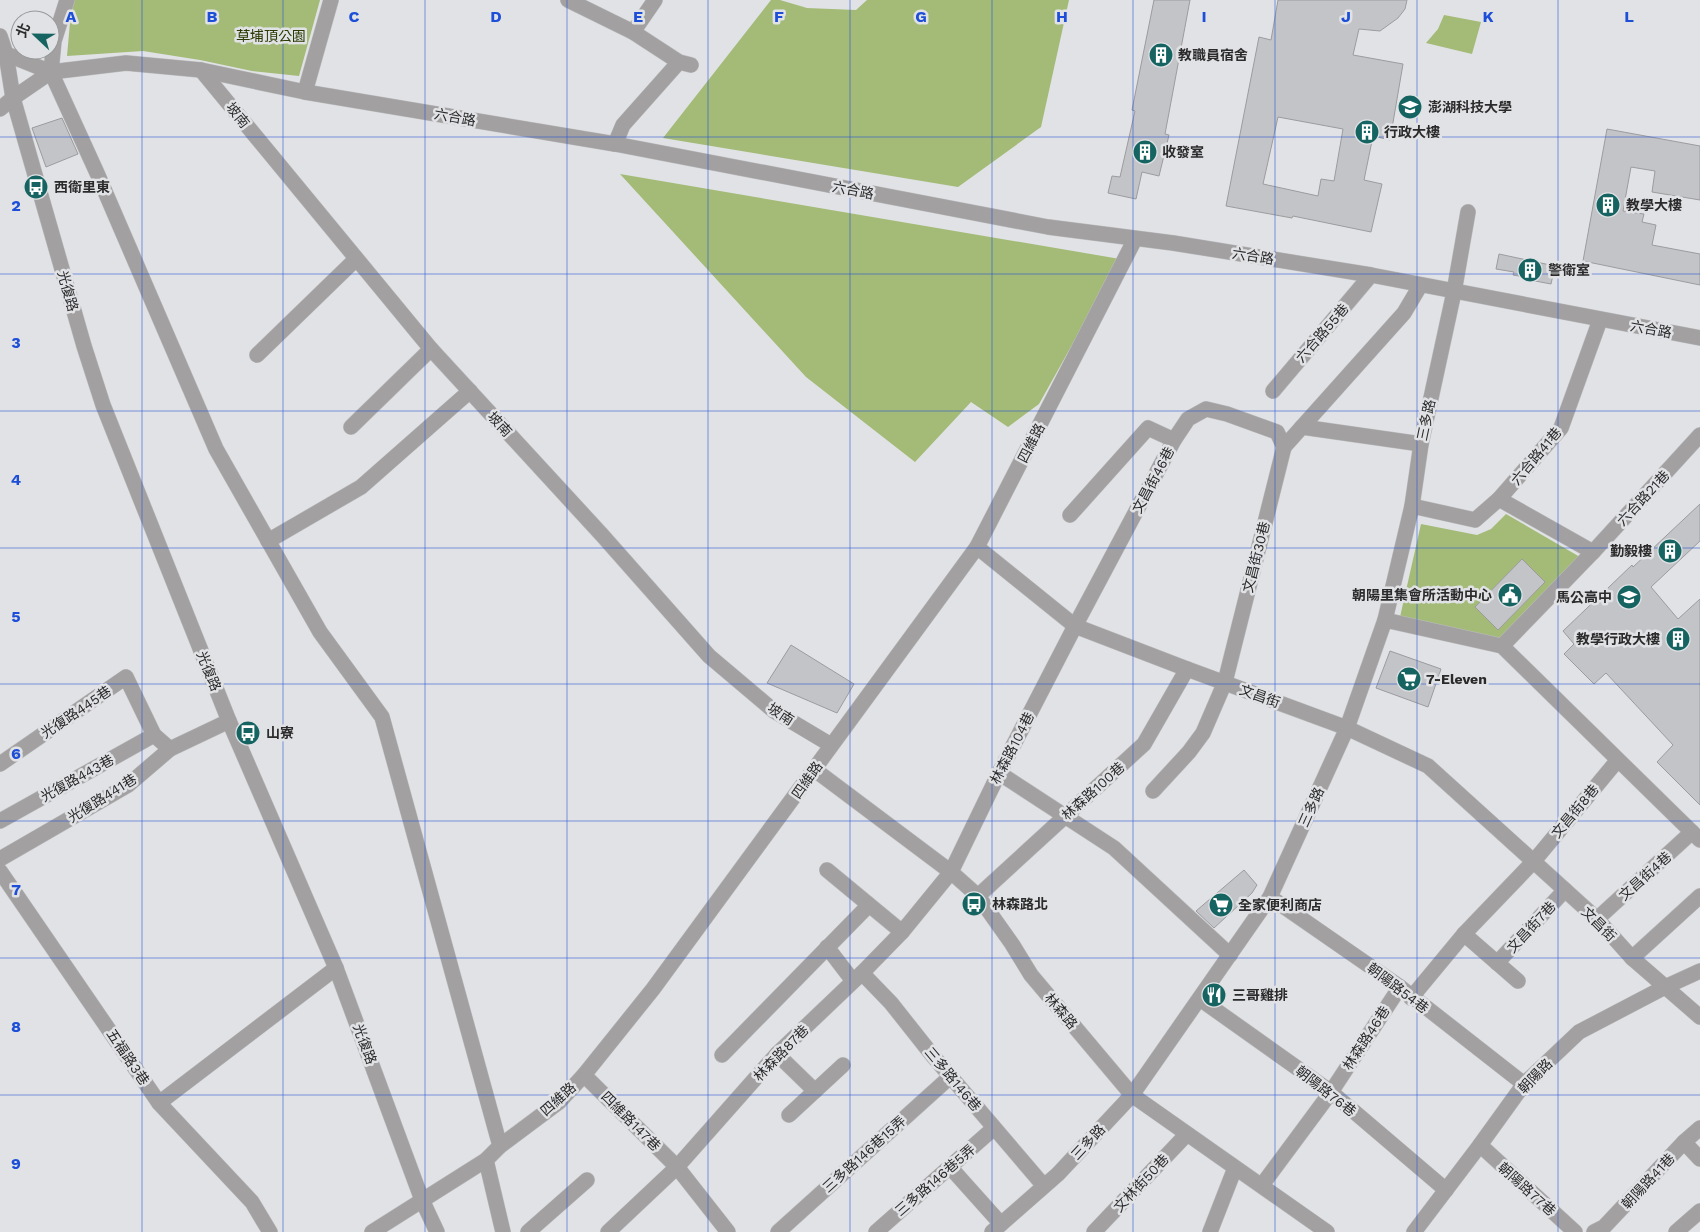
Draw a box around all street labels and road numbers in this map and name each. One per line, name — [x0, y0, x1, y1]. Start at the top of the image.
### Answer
street label: 坡南 — [223, 99, 253, 131]
street label: 六合路 — [433, 105, 477, 129]
street label: 六合路 — [831, 178, 875, 202]
street label: 六合路 — [1231, 245, 1275, 267]
street label: 光復路 — [55, 269, 81, 313]
street label: 六合路55巷 — [1292, 300, 1352, 366]
street label: 六合路 — [1629, 317, 1673, 341]
street label: 三多路 — [1414, 398, 1438, 442]
street label: 坡南 — [485, 408, 515, 440]
street label: 四維路 — [1014, 421, 1048, 465]
street label: 六合路41巷 — [1507, 424, 1565, 488]
street label: 文昌街46巷 — [1129, 444, 1177, 516]
street label: 六合路21巷 — [1613, 467, 1673, 529]
street label: 文昌街30巷 — [1239, 520, 1273, 594]
street label: 光復路 — [194, 649, 224, 693]
street label: 文昌街 — [1238, 681, 1282, 711]
street label: 光復路445巷 — [38, 683, 114, 741]
street label: 坡南 — [765, 700, 797, 728]
street label: 林森路104巷 — [987, 709, 1037, 787]
street label: 光復路443巷 — [38, 751, 116, 805]
street label: 四維路 — [788, 758, 826, 802]
street label: 林森路100巷 — [1058, 759, 1128, 823]
street label: 光復路441巷 — [65, 770, 139, 826]
street label: 文昌街8巷 — [1548, 781, 1602, 841]
street label: 三多路 — [1295, 785, 1327, 829]
street label: 文昌街4巷 — [1616, 848, 1674, 904]
street label: 文昌街7巷 — [1503, 898, 1559, 956]
street label: 文昌街 — [1578, 903, 1620, 945]
street label: 朝陽路54巷 — [1364, 960, 1432, 1016]
street label: 林森路 — [1041, 990, 1081, 1032]
street label: 林森路46巷 — [1339, 1003, 1393, 1073]
street label: 光復路 — [350, 1022, 380, 1066]
street label: 林森路87巷 — [750, 1022, 812, 1084]
street label: 五福路3巷 — [103, 1026, 153, 1088]
street label: 三多路146巷 — [922, 1044, 984, 1114]
street label: 朝陽路 — [1515, 1055, 1555, 1097]
street label: 朝陽路76巷 — [1293, 1063, 1359, 1119]
street label: 四維路 — [537, 1079, 579, 1119]
street label: 四維路147巷 — [598, 1088, 664, 1154]
street label: 三多路146巷15弄 — [819, 1113, 909, 1195]
street label: 三多路 — [1068, 1121, 1108, 1163]
street label: 三多路146巷5弄 — [892, 1141, 978, 1219]
street label: 朝陽路41巷 — [1618, 1150, 1678, 1212]
street label: 文林街50巷 — [1110, 1151, 1172, 1215]
street label: 朝陽路77巷 — [1495, 1159, 1559, 1219]

